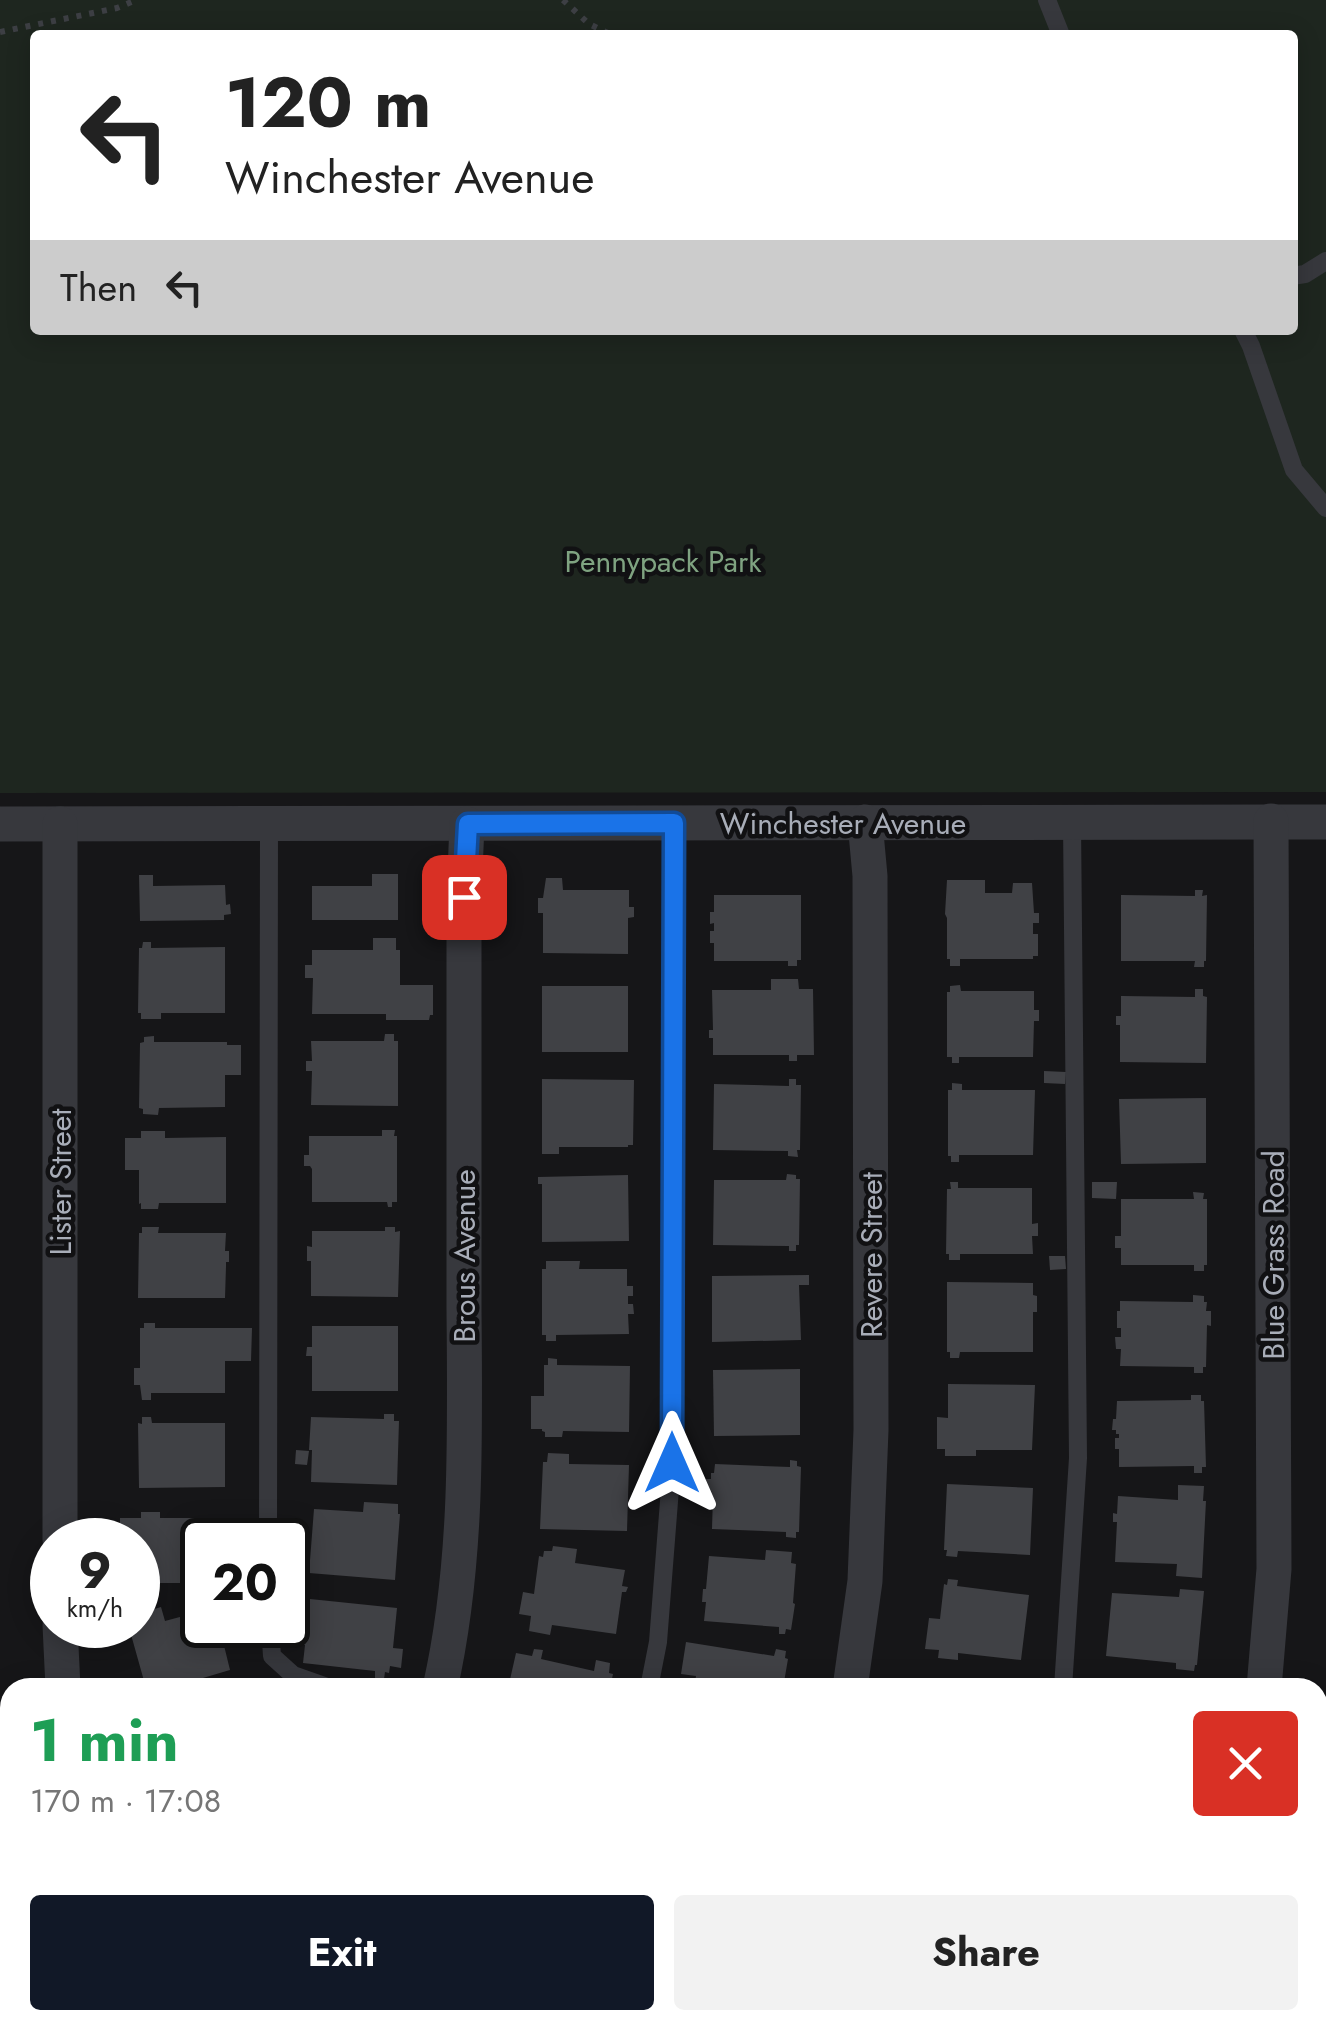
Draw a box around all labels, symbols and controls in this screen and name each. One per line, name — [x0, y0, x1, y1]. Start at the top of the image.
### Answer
text: 120 m — [225, 52, 431, 153]
icon: left — [60, 70, 190, 200]
text: Winchester Avenue — [225, 145, 594, 210]
text: Then — [60, 260, 137, 315]
icon: left — [157, 260, 212, 315]
park label: Pennypack Park — [564, 540, 762, 583]
street label: Winchester Avenue — [720, 802, 966, 845]
pin — [422, 855, 507, 940]
icon: arrive — [437, 870, 492, 925]
street label: Lister Street — [39, 1108, 82, 1255]
street label: Blue Grass Road — [1252, 1150, 1295, 1360]
street label: Brous Avenue — [443, 1169, 486, 1343]
street label: Revere Street — [850, 1171, 893, 1338]
position arrow — [620, 1411, 724, 1515]
speed limit sign: 20 — [180, 1518, 310, 1648]
text: 9 — [78, 1534, 112, 1607]
text: km/h — [67, 1590, 123, 1626]
text: 1 min — [30, 1697, 179, 1784]
button: close — [1193, 1711, 1298, 1816]
text: 170 m · 17:08 — [30, 1778, 221, 1824]
button: Exit — [30, 1895, 654, 2010]
button: Share — [674, 1895, 1298, 2010]

